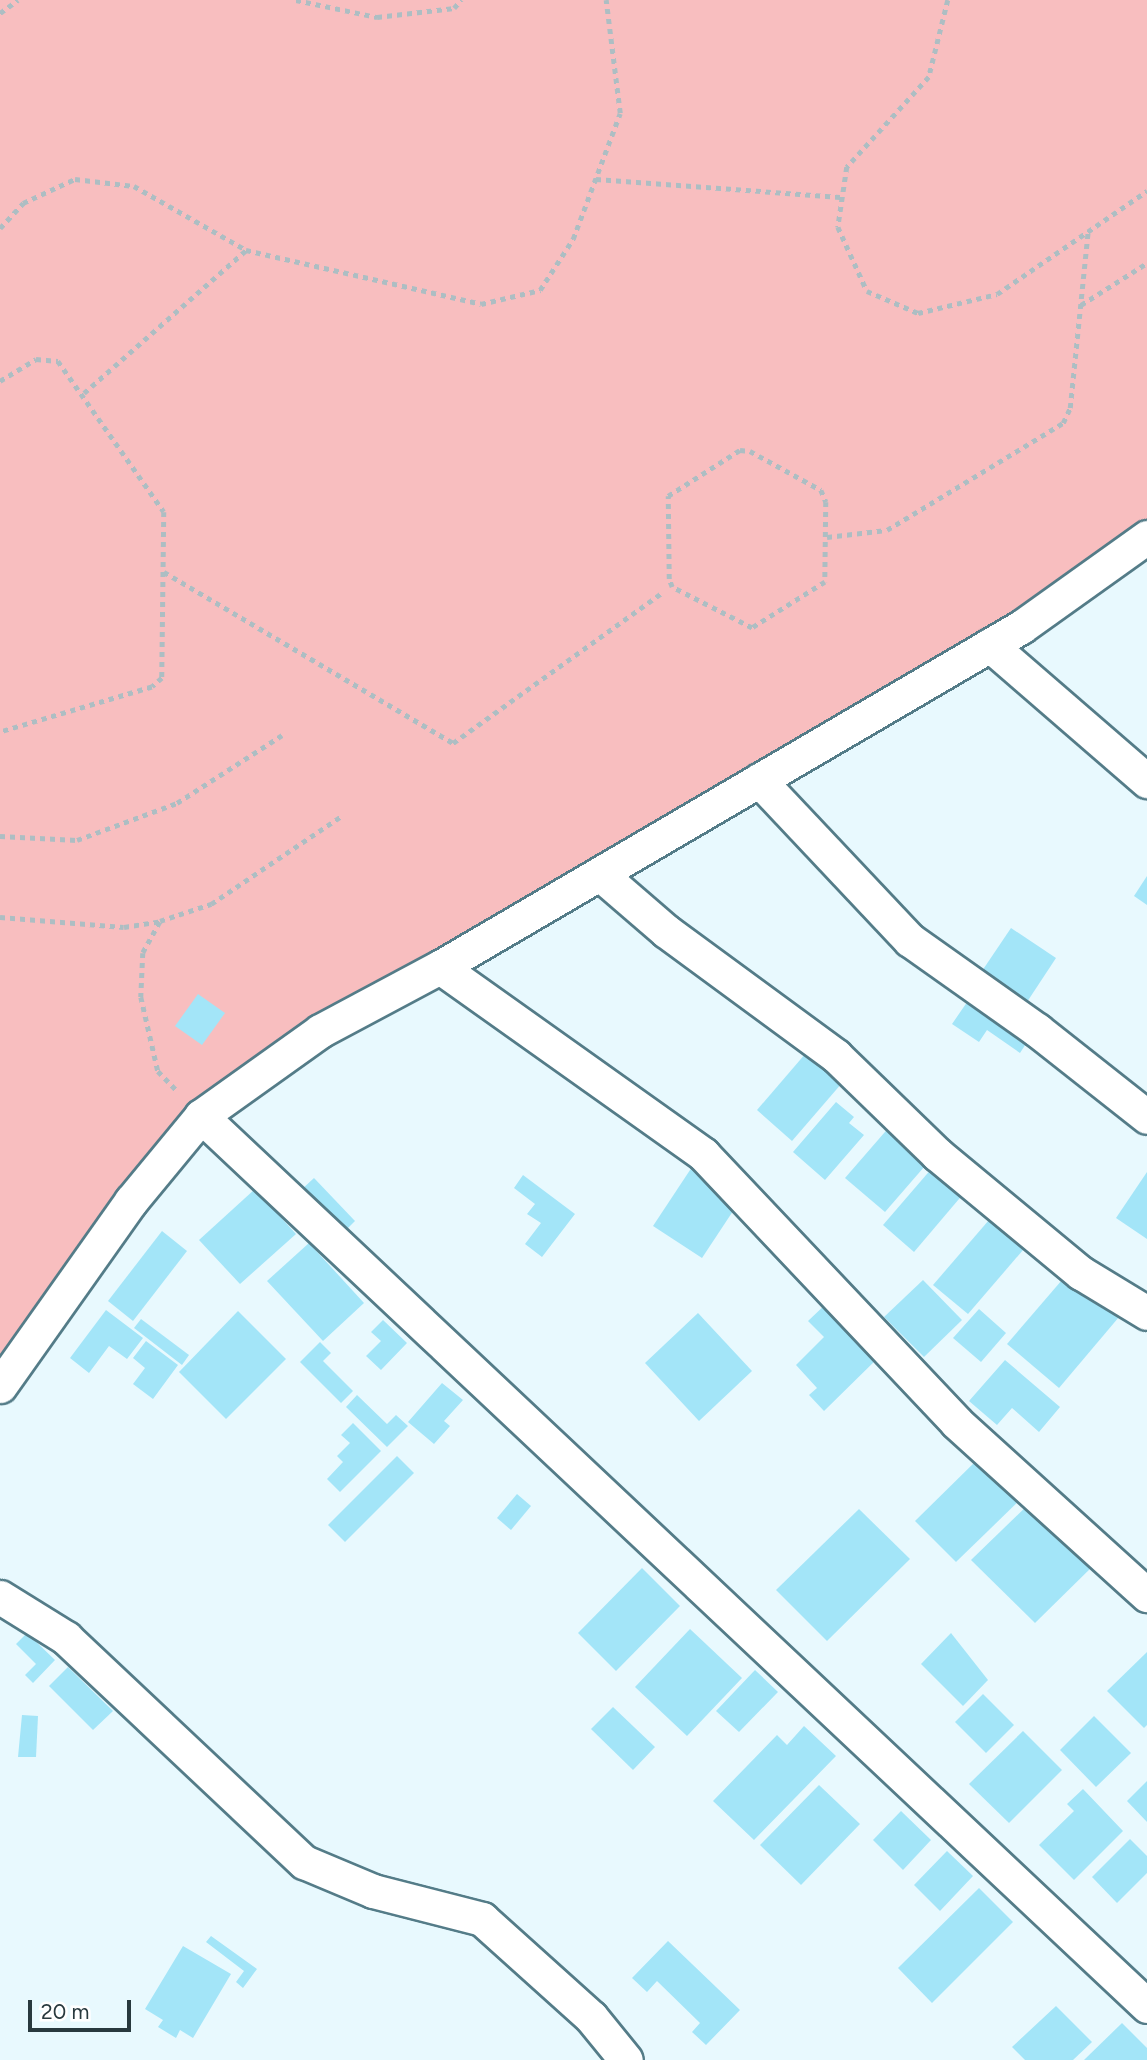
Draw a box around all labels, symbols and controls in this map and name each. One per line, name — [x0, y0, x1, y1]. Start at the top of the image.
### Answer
scale bar — [32, 1986, 135, 2030]
text: 20 m — [41, 1999, 89, 2024]

